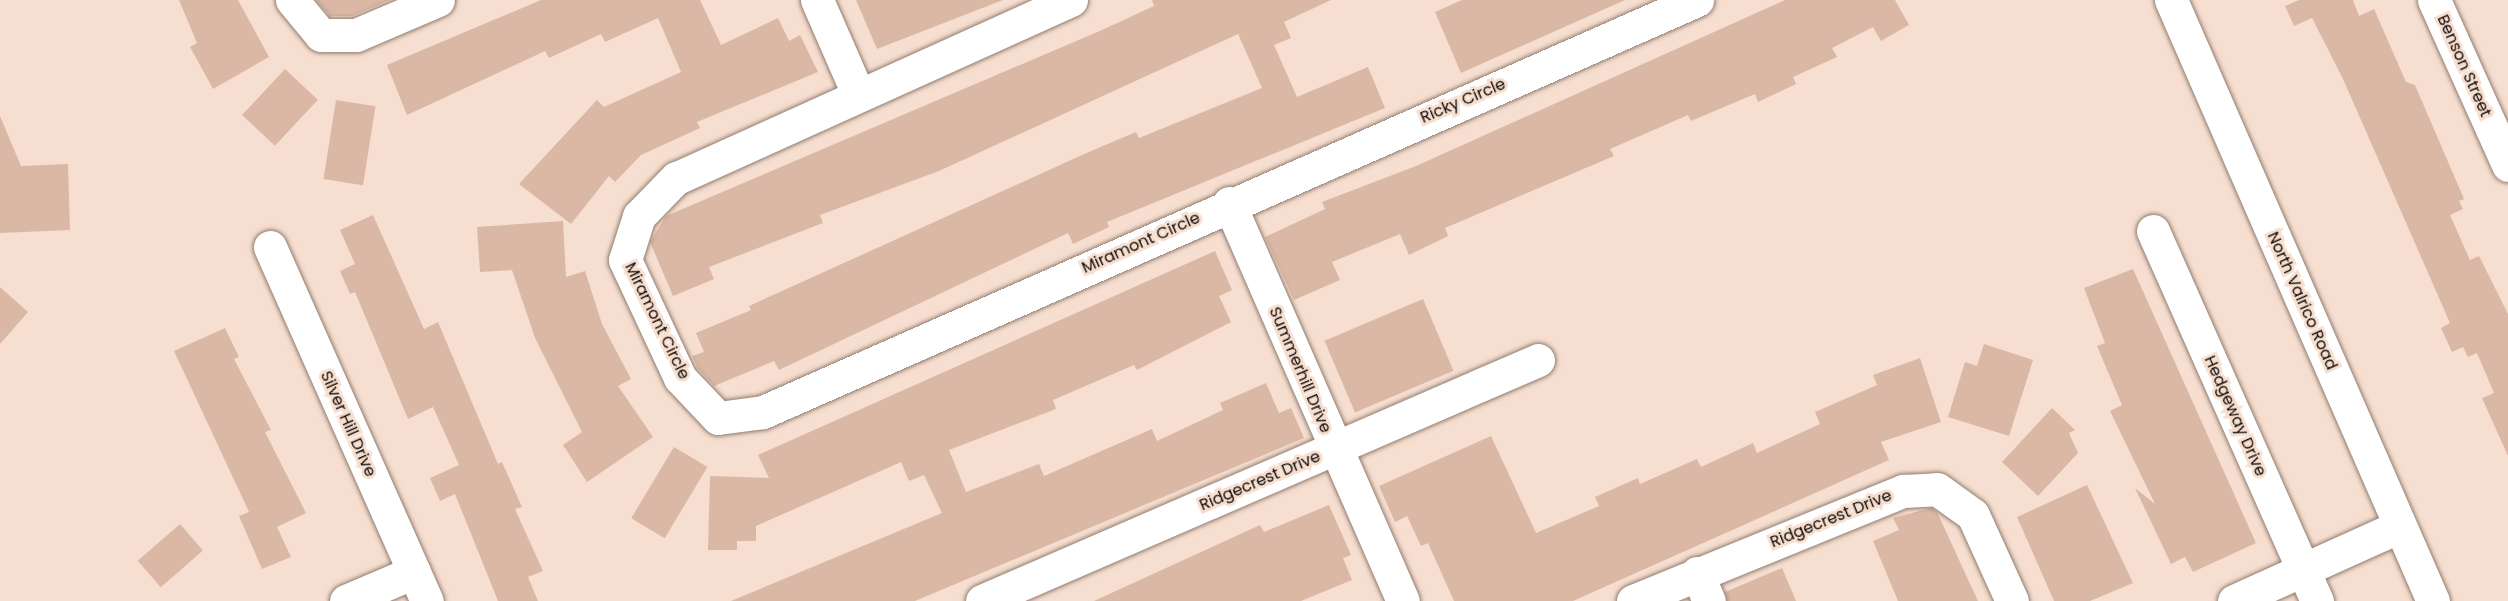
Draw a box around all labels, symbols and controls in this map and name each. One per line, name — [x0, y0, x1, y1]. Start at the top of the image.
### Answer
street label: Benson Street — [2433, 12, 2495, 120]
street label: Ricky Circle — [1417, 74, 1509, 128]
street label: Miramont Circle — [1079, 208, 1203, 278]
street label: North Valrico Road — [2263, 229, 2341, 373]
street label: Miramont Circle — [620, 260, 694, 382]
street label: Summerhill Drive — [1265, 304, 1335, 436]
street label: Hedgeway Drive — [2200, 353, 2270, 479]
street label: Silver Hill Drive — [316, 368, 380, 480]
street label: Ridgecrest Drive — [1197, 447, 1323, 515]
street label: Ridgecrest Drive — [1767, 486, 1895, 552]

